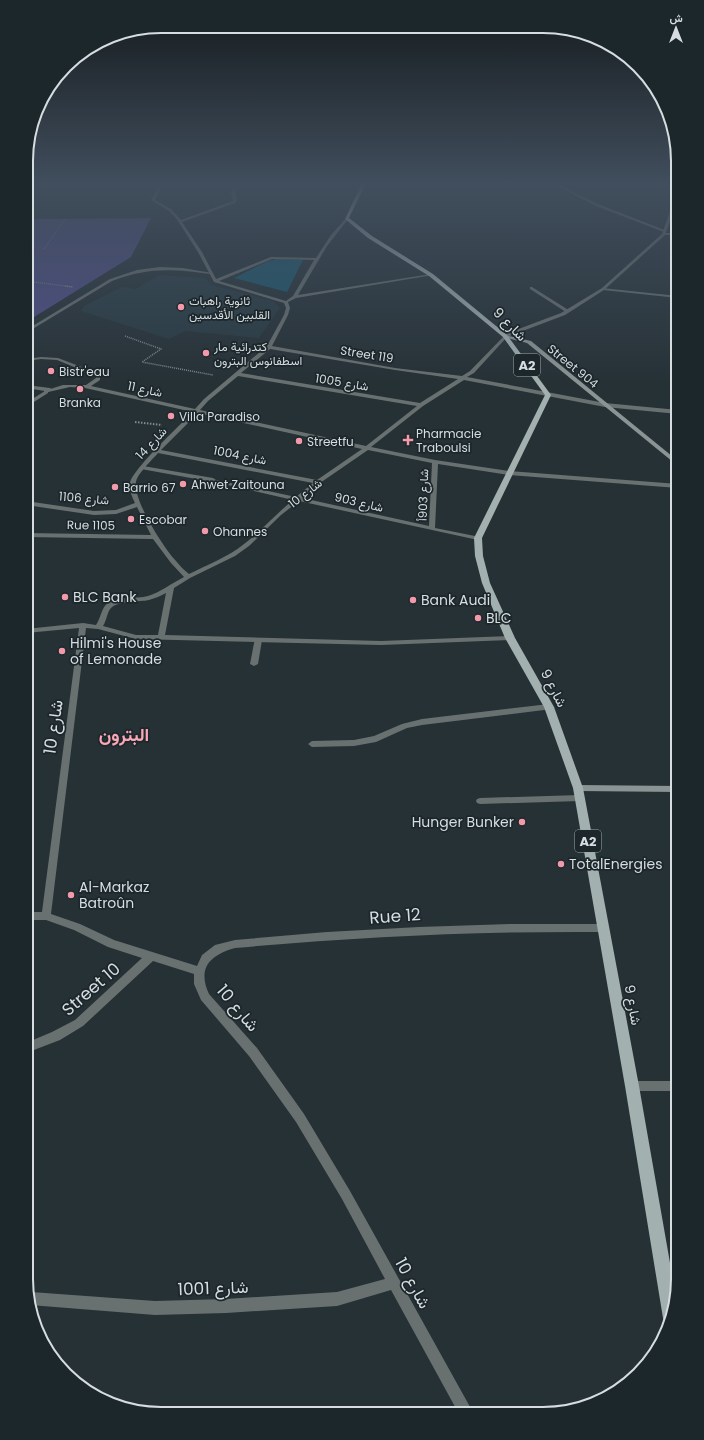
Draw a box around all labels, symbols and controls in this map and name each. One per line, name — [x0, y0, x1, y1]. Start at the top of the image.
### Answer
north arrow — [656, 8, 696, 48]
text: ش — [669, 10, 683, 26]
place label: ثانوية راهبات القلبين الأقدسين — [189, 292, 270, 323]
marker: ثانوية راهبات القلبين الأقدسين — [176, 302, 186, 312]
street label: شارع 9 — [488, 303, 531, 346]
place label: كتدرائية مار اسطفانوس البترون — [213, 338, 302, 369]
street label: Street 904 — [544, 340, 602, 392]
street label: Street 119 — [339, 341, 395, 367]
marker: كتدرائية مار اسطفانوس البترون — [201, 348, 211, 358]
road number: A2 — [514, 354, 540, 376]
place label: Bistr'eau — [59, 363, 110, 380]
marker: Bistr'eau — [46, 366, 56, 376]
street label: شارع 1005 — [314, 369, 370, 396]
street label: شارع 11 — [126, 377, 164, 402]
marker: Branka — [75, 384, 85, 394]
place label: Branka — [59, 394, 101, 411]
place label: Villa Paradiso — [179, 408, 260, 425]
marker: Villa Paradiso — [166, 411, 176, 421]
street label: شارع 14 — [132, 423, 171, 464]
place label: Pharmacie Traboulsi — [416, 425, 481, 456]
place label: Streetfu — [307, 433, 354, 450]
marker: Pharmacie Traboulsi — [403, 435, 413, 445]
marker: Streetfu — [294, 436, 304, 446]
street label: شارع 1004 — [212, 442, 268, 469]
street label: شارع 903أ — [414, 469, 433, 521]
street label: شارع 10 — [285, 474, 326, 512]
place label: Ahwet Zaitouna — [191, 476, 285, 493]
place label: Barrio 67 — [123, 479, 176, 496]
marker: Ahwet Zaitouna — [178, 479, 188, 489]
marker: Barrio 67 — [110, 482, 120, 492]
street label: شارع 1106 — [58, 487, 110, 510]
street label: شارع 903 — [333, 488, 385, 517]
place label: Escobar — [139, 511, 188, 528]
marker: Escobar — [126, 514, 136, 524]
street label: Rue 1105 — [67, 516, 115, 534]
place label: Ohannes — [213, 523, 267, 540]
marker: Ohannes — [200, 526, 210, 536]
place label: BLC Bank — [73, 587, 137, 607]
place label: Bank Audi — [421, 590, 490, 610]
marker: BLC Bank — [60, 592, 70, 602]
marker: Bank Audi — [408, 595, 418, 605]
place label: BLC — [486, 608, 511, 628]
marker: BLC — [473, 613, 483, 623]
place label: Hilmi's House of Lemonade — [70, 633, 162, 669]
marker: Hilmi's House of Lemonade — [57, 646, 67, 656]
street label: شارع 9 — [535, 665, 572, 711]
street label: شارع 10 — [37, 698, 69, 756]
district label: البترون — [99, 722, 149, 747]
place label: Hunger Bunker — [412, 812, 514, 832]
marker: Hunger Bunker — [517, 817, 527, 827]
road number: A2 — [575, 830, 601, 852]
place label: TotalEnergies — [569, 854, 662, 874]
marker: TotalEnergies — [556, 859, 566, 869]
place label: Al-Markaz Batroûn — [79, 877, 149, 913]
marker: Al-Markaz Batroûn — [66, 890, 76, 900]
street label: Rue 12 — [368, 902, 422, 930]
street label: Street 10 — [57, 957, 125, 1021]
street label: شارع 10 — [211, 979, 265, 1037]
street label: شارع 9 — [619, 983, 646, 1027]
street label: شارع 10 — [389, 1253, 437, 1313]
street label: شارع 1001 — [177, 1275, 249, 1301]

